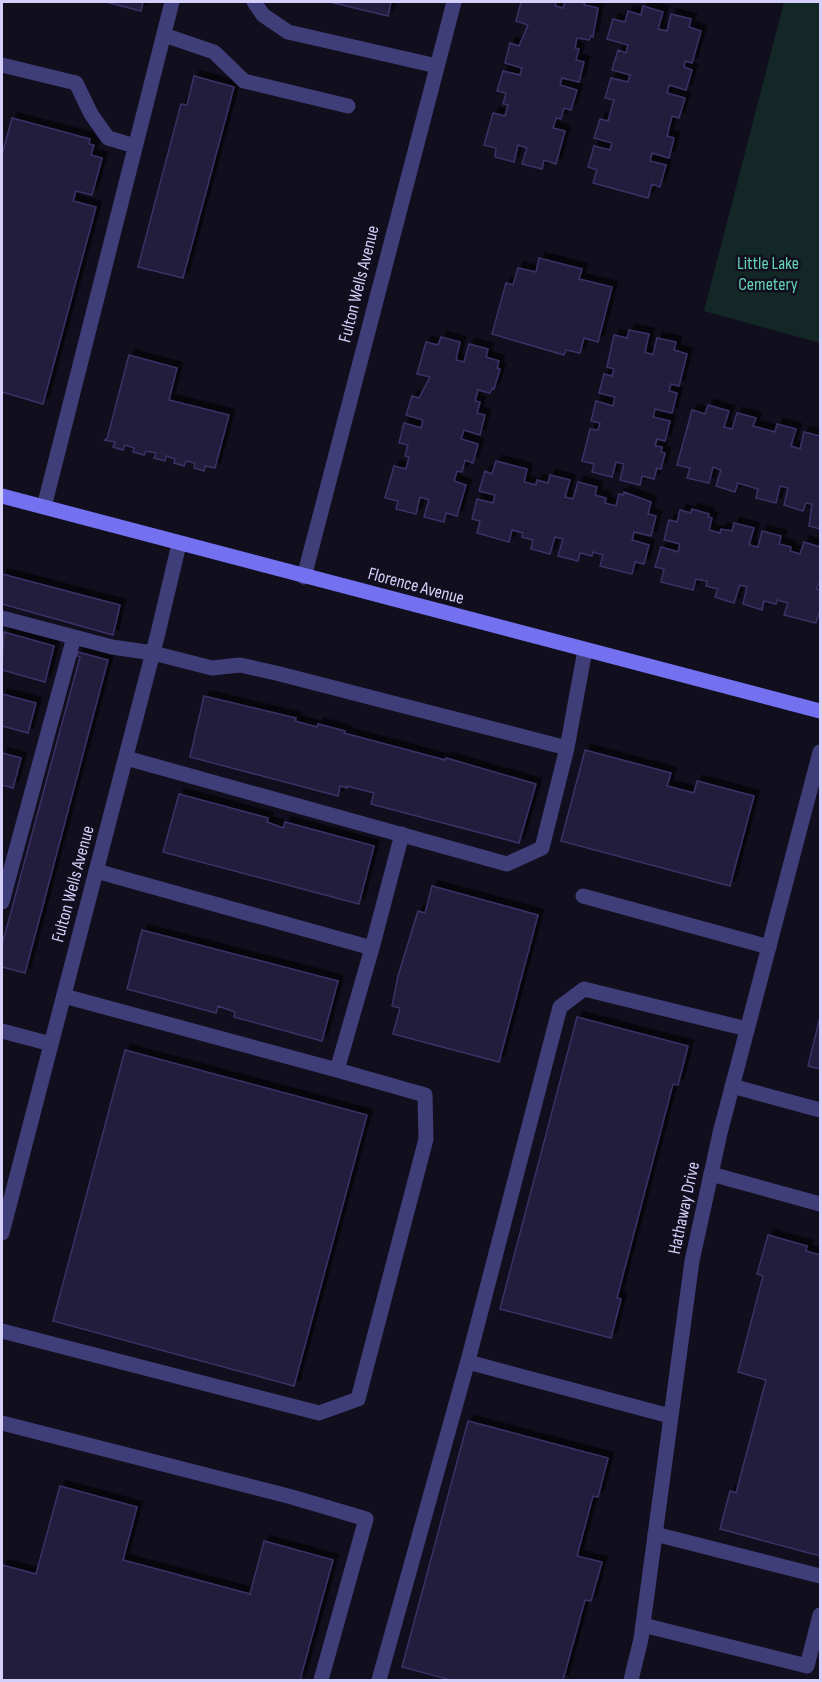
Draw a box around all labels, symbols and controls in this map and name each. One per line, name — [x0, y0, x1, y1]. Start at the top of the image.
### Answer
street label: Fulton Wells Avenue — [334, 223, 384, 345]
park label: Little Lake Cemetery — [737, 253, 799, 295]
street label: Florence Avenue — [366, 563, 466, 609]
street label: Fulton Wells Avenue — [47, 823, 99, 945]
street label: Hathaway Drive — [664, 1160, 704, 1256]

